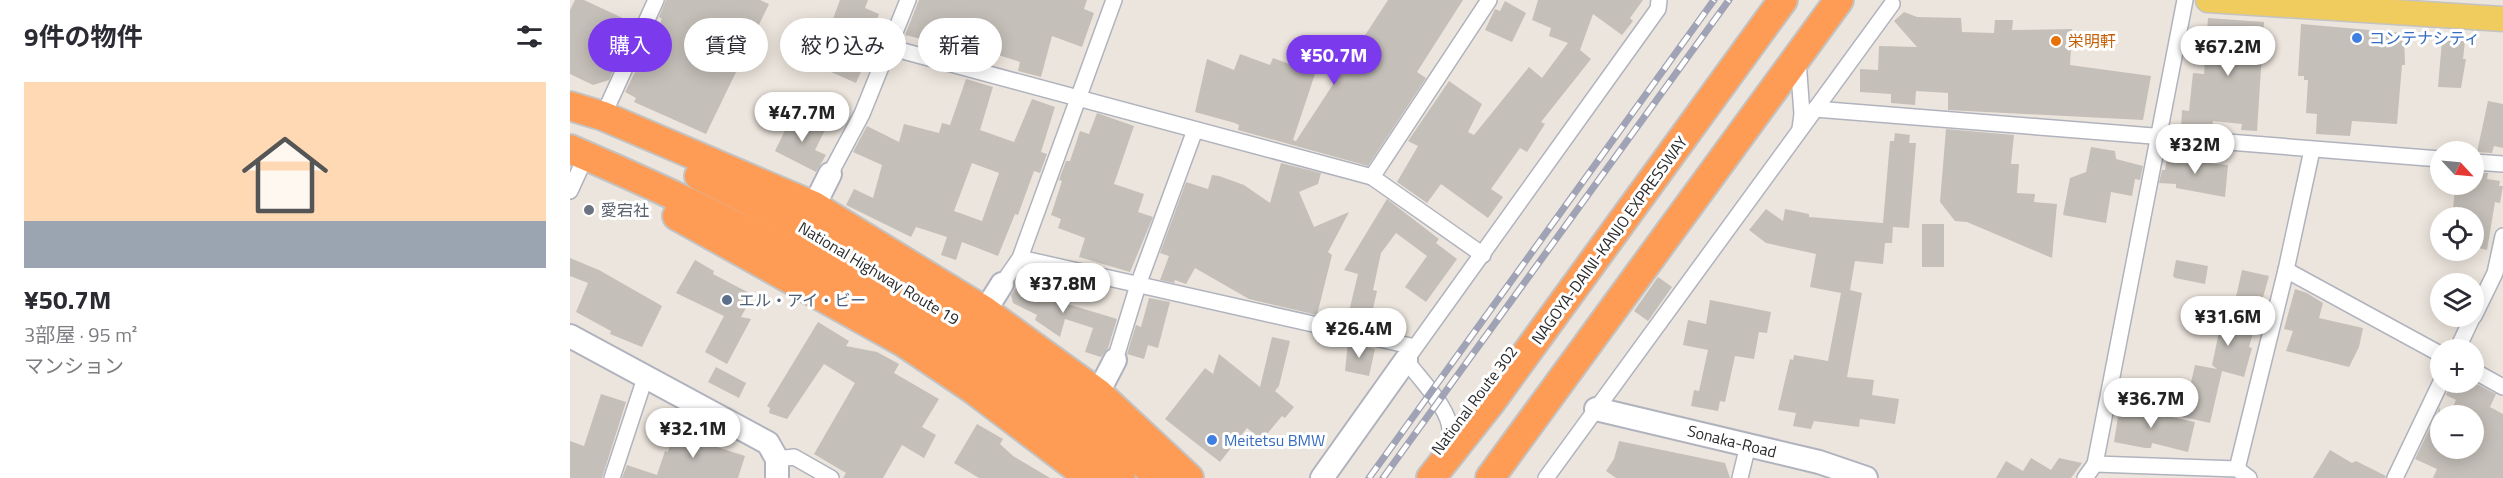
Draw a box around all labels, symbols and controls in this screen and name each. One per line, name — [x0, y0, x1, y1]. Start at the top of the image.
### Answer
text: 9件の物件 — [24, 17, 143, 56]
chip: 購入 — [588, 18, 672, 72]
chip: 賃貸 — [684, 18, 768, 72]
chip: 絞り込み — [780, 18, 906, 72]
chip: 新着 — [918, 18, 1002, 72]
icon: filters — [513, 20, 546, 53]
pin: ¥67.2M — [2179, 26, 2277, 77]
place label: コンテナシティ — [2369, 26, 2480, 50]
place label: 栄明軒 — [2068, 29, 2116, 53]
text: ¥67.2M — [2194, 30, 2262, 61]
marker: コンテナシティ — [2350, 31, 2364, 45]
marker: 栄明軒 — [2049, 34, 2063, 48]
pin: ¥50.7M — [1285, 35, 1383, 86]
text: ¥50.7M — [1300, 39, 1368, 70]
pin: ¥47.7M — [753, 92, 851, 143]
text: ¥47.7M — [768, 96, 836, 127]
icon: home — [231, 121, 339, 229]
pin: ¥32M — [2159, 124, 2231, 175]
text: ¥32M — [2170, 128, 2220, 159]
street label: NAGOYA-DAINI-KANJO EXPRESSWAY — [1525, 131, 1693, 349]
north arrow — [2430, 141, 2484, 195]
map controls — [2430, 141, 2484, 459]
place label: 愛宕社 — [601, 198, 649, 222]
marker: 愛宕社 — [582, 203, 596, 217]
button: locate — [2430, 207, 2484, 261]
street label: National Highway Route 19 — [794, 215, 964, 331]
pin: ¥37.8M — [1014, 263, 1112, 314]
text: ¥37.8M — [1029, 267, 1097, 298]
button: layers — [2430, 273, 2484, 327]
text: ¥50.7M — [24, 280, 111, 319]
place label: エル・アイ・ビー — [739, 288, 866, 312]
marker: エル・アイ・ビー — [720, 293, 734, 307]
pin: ¥31.6M — [2179, 296, 2277, 347]
text: ¥31.6M — [2194, 300, 2262, 331]
pin: ¥26.4M — [1310, 308, 1408, 359]
text: ¥26.4M — [1325, 312, 1393, 343]
text: 3部屋 · 95 m² — [24, 319, 137, 350]
button: + — [2430, 339, 2484, 393]
street label: National Route 302 — [1425, 340, 1523, 460]
text: マンション — [24, 350, 124, 381]
pin: ¥36.7M — [2102, 378, 2200, 429]
text: ¥36.7M — [2117, 382, 2185, 413]
button: − — [2430, 405, 2484, 459]
pin: ¥32.1M — [644, 408, 742, 459]
text: ¥32.1M — [659, 412, 727, 443]
street label: Sonaka-Road — [1685, 418, 1779, 464]
place label: Meitetsu BMW — [1224, 428, 1325, 452]
marker: Meitetsu BMW — [1205, 433, 1219, 447]

